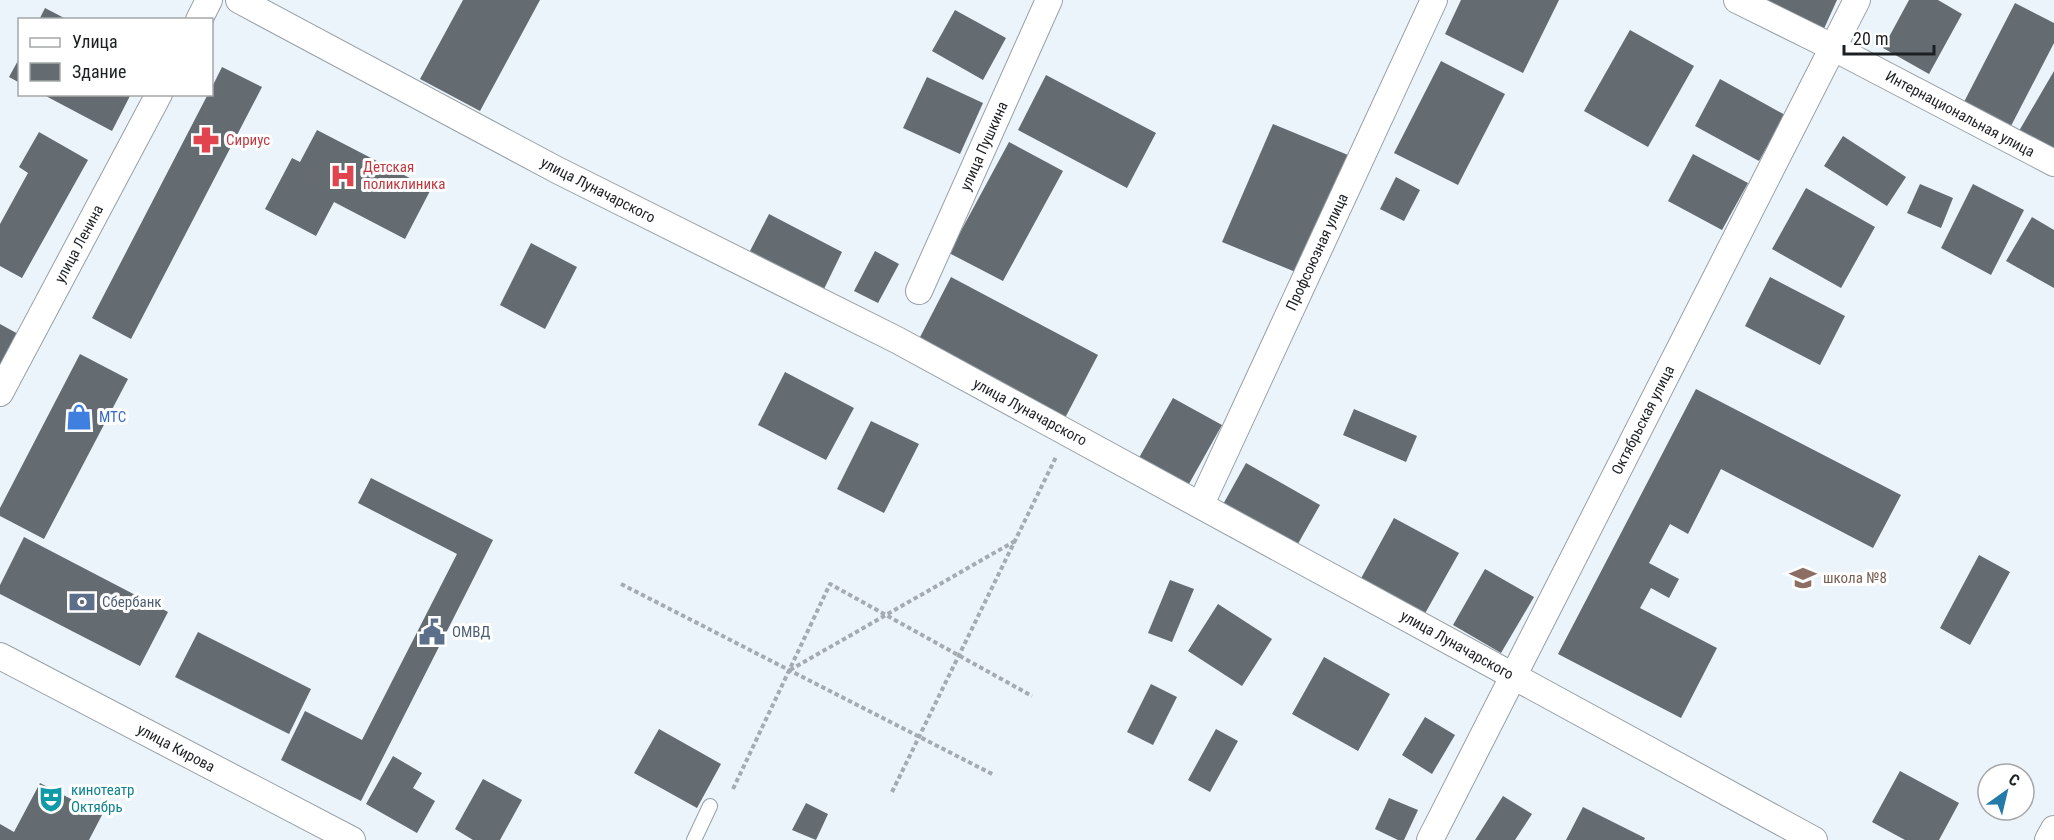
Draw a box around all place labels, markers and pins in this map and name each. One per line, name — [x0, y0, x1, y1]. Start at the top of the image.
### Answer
pharmacy icon: Сириус — [191, 125, 221, 155]
place label: Сириус — [226, 131, 270, 149]
place label: Детская поликлиника — [363, 158, 446, 193]
hospital icon: Детская поликлиника — [328, 161, 358, 191]
shop icon: МТС — [64, 402, 94, 432]
place label: МТС — [99, 408, 126, 426]
school or university icon: школа №8 — [1788, 563, 1818, 593]
place label: школа №8 — [1823, 569, 1887, 587]
bank icon: Сбербанк — [67, 587, 97, 617]
place label: Сбербанк — [102, 593, 162, 611]
public building icon: ОМВД — [417, 617, 447, 647]
place label: ОМВД — [452, 623, 491, 641]
place label: кинотеатр Октябрь — [71, 781, 135, 816]
theatre icon: кинотеатр Октябрь — [36, 784, 66, 814]

